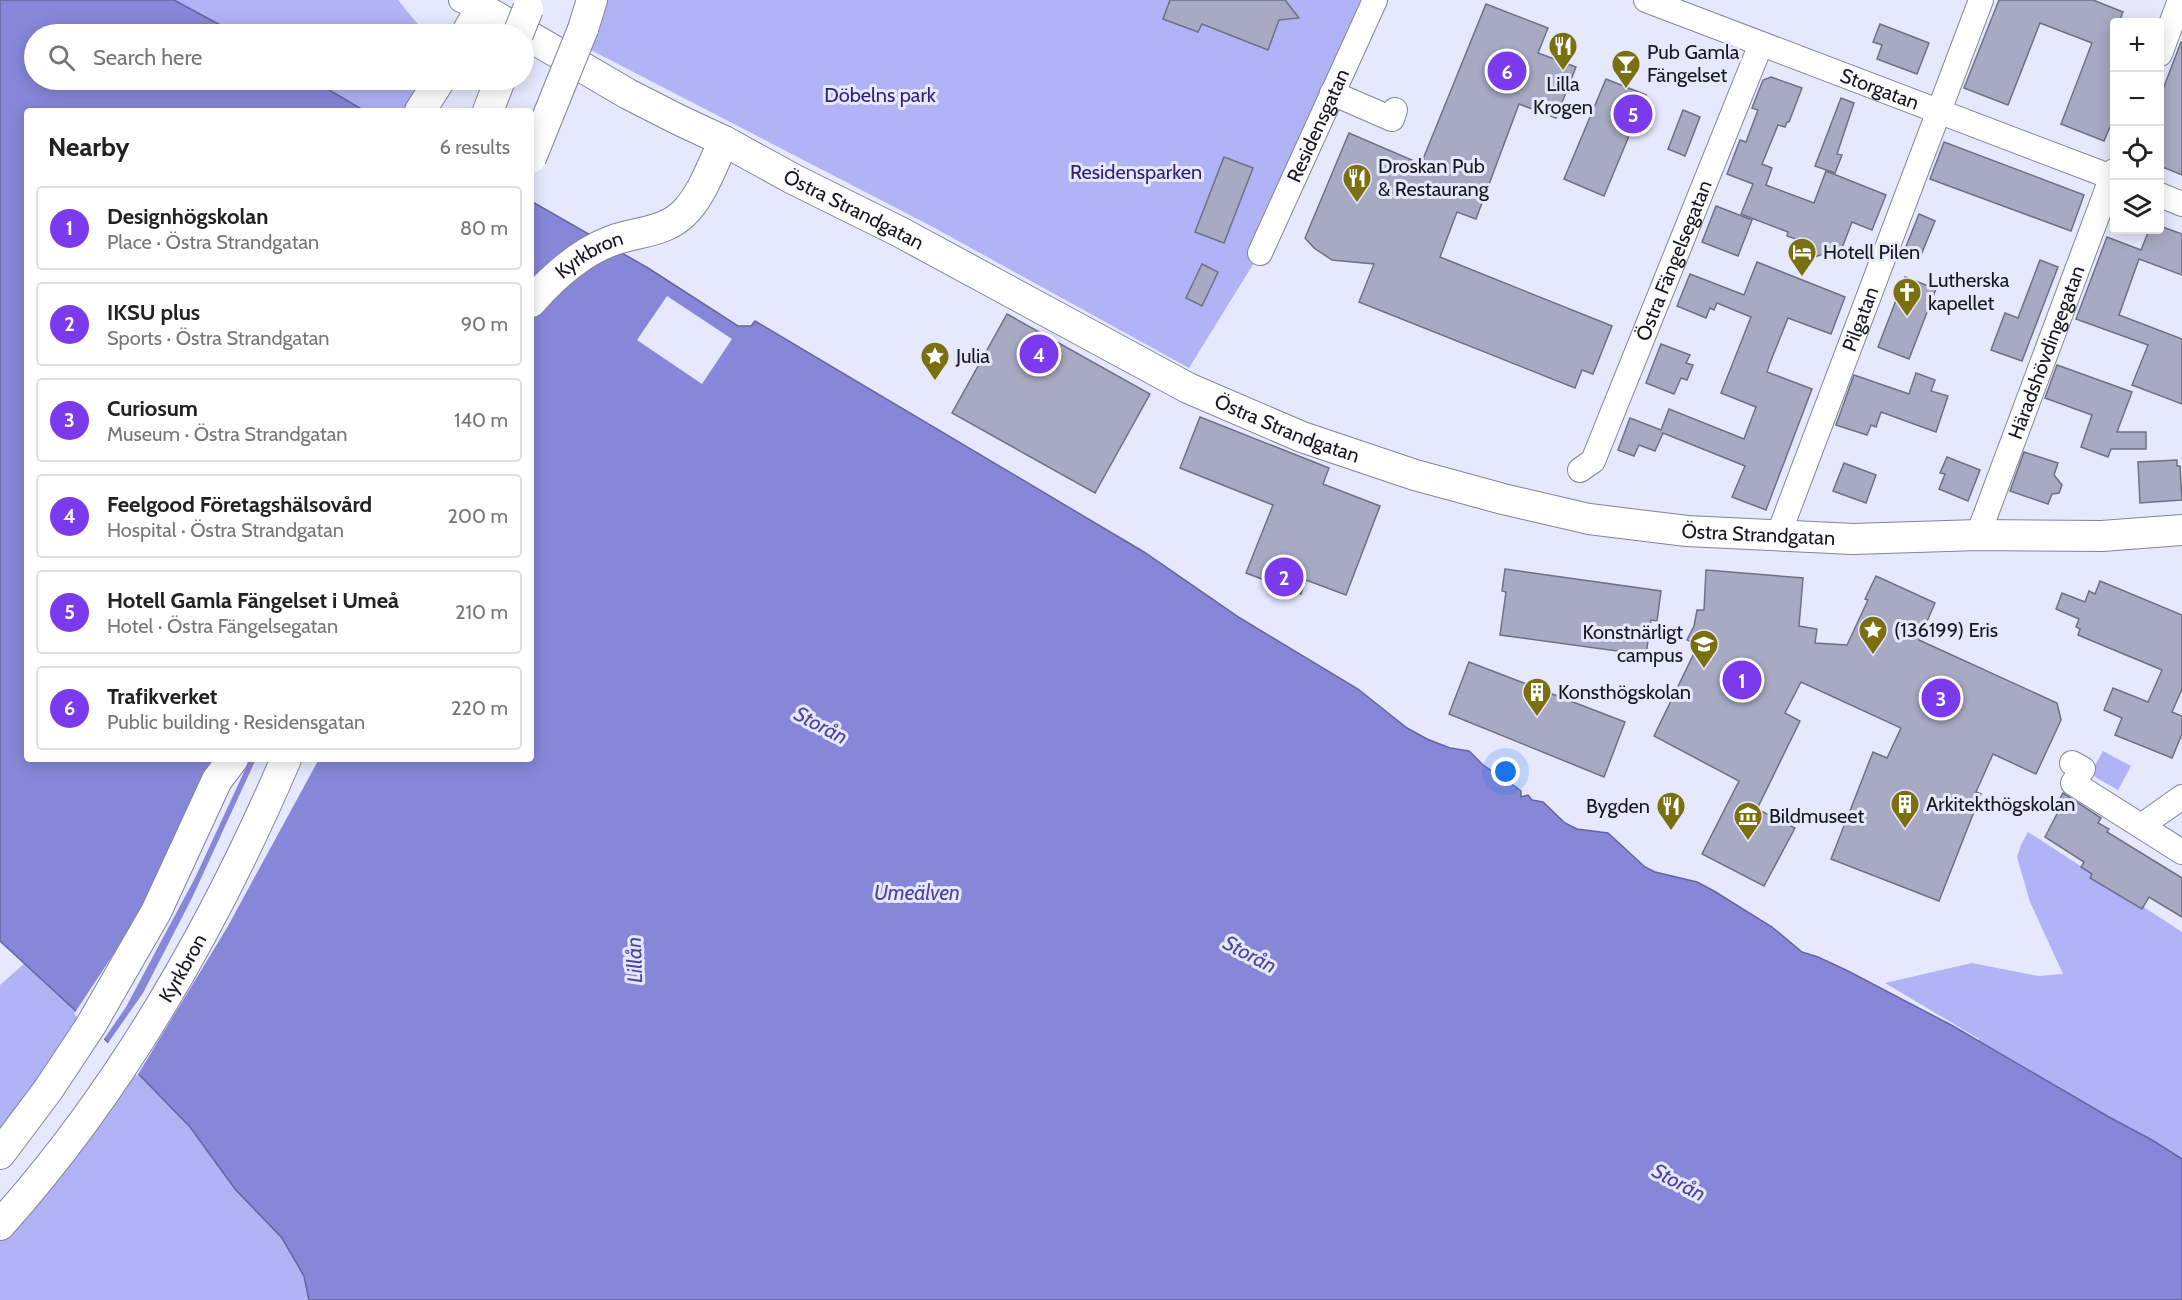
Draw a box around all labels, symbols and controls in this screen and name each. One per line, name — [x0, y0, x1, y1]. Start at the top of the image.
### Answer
map controls — [2110, 18, 2164, 234]
button: + — [2110, 18, 2164, 72]
search box — [24, 24, 534, 90]
restaurant icon: Lilla Krogen — [1547, 30, 1579, 72]
place label: Pub Gamla Fängelset — [1647, 40, 1740, 87]
icon: search — [45, 41, 78, 74]
text: Search here — [93, 44, 202, 71]
pin: 6 — [1488, 48, 1526, 94]
bar icon: Pub Gamla Fängelset — [1610, 48, 1642, 90]
street label: Storgatan — [1837, 63, 1922, 115]
street label: Residensgatan — [1282, 65, 1354, 186]
place label: Lilla Krogen — [1533, 72, 1593, 119]
button: − — [2110, 72, 2164, 126]
park label: Döbelns park — [824, 83, 936, 107]
pin: 5 — [1614, 92, 1652, 136]
button: locate — [2110, 126, 2164, 180]
text: Nearby — [48, 131, 129, 163]
text: 6 results — [439, 135, 510, 159]
place label: Droskan Pub & Restaurang — [1378, 154, 1490, 201]
park label: Residensparken — [1070, 160, 1202, 184]
restaurant icon: Droskan Pub & Restaurang — [1341, 162, 1373, 204]
street label: Östra Strandgatan — [779, 164, 928, 255]
street label: Östra Fängelsegatan — [1631, 177, 1717, 344]
button: layers — [2110, 180, 2164, 234]
text: Designhögskolan — [107, 203, 268, 230]
text: 1 — [66, 216, 73, 240]
text: 80 m — [460, 216, 508, 240]
street label: Kyrkbron — [550, 226, 626, 284]
text: Place · Östra Strandgatan — [107, 230, 319, 254]
hotel icon: Hotell Pilen — [1786, 236, 1818, 278]
place label: Hotell Pilen — [1823, 240, 1920, 264]
street label: Häradshövdingegatan — [2003, 262, 2090, 443]
place label: Lutherska kapellet — [1928, 268, 2010, 315]
church icon: Lutherska kapellet — [1891, 276, 1923, 318]
street label: Pilgatan — [1837, 283, 1883, 355]
text: IKSU plus — [107, 299, 200, 326]
text: 2 — [64, 312, 75, 336]
text: 90 m — [461, 312, 508, 336]
text: Sports · Östra Strandgatan — [107, 326, 329, 350]
pin: 4 — [1020, 332, 1058, 376]
place icon: Julia — [919, 340, 951, 382]
place label: Julia — [955, 344, 990, 368]
street label: Östra Strandgatan — [1211, 389, 1363, 467]
text: Curiosum — [107, 395, 198, 422]
text: 3 — [64, 408, 75, 432]
text: 140 m — [454, 408, 508, 432]
text: Museum · Östra Strandgatan — [107, 422, 347, 446]
text: Feelgood Företagshälsovård — [107, 491, 372, 518]
text: 4 — [63, 504, 76, 528]
text: 200 m — [448, 504, 508, 528]
text: Hospital · Östra Strandgatan — [107, 518, 344, 542]
street label: Östra Strandgatan — [1681, 519, 1836, 550]
pin: 2 — [1264, 554, 1304, 600]
text: Hotell Gamla Fängelset i Umeå — [107, 587, 399, 614]
text: 5 — [64, 600, 75, 624]
text: 210 m — [455, 600, 508, 624]
text: Hotel · Östra Fängelsegatan — [107, 614, 338, 638]
place icon: (136199) Eris — [1857, 614, 1889, 656]
place label: (136199) Eris — [1894, 618, 1998, 642]
place label: Konstnärligt campus — [1582, 620, 1683, 667]
school or university icon: Konstnärligt campus — [1688, 628, 1720, 670]
pin: 1 — [1722, 658, 1762, 702]
building icon: Konsthögskolan — [1521, 676, 1553, 718]
pin: 3 — [1922, 676, 1960, 720]
place label: Konsthögskolan — [1558, 680, 1691, 704]
text: Trafikverket — [107, 683, 217, 710]
text: 6 — [64, 696, 75, 720]
text: 220 m — [451, 696, 508, 720]
water label: Storån — [790, 701, 852, 749]
text: Public building · Residensgatan — [107, 710, 365, 734]
your location — [1491, 757, 1520, 786]
building icon: Arkitekthögskolan — [1889, 788, 1921, 830]
restaurant icon: Bygden — [1655, 790, 1687, 832]
place label: Arkitekthögskolan — [1926, 792, 2076, 816]
place label: Bygden — [1586, 794, 1650, 818]
museum icon: Bildmuseet — [1732, 800, 1764, 842]
place label: Bildmuseet — [1769, 804, 1865, 828]
water label: Umeälven — [874, 880, 960, 905]
street label: Kyrkbron — [154, 929, 212, 1006]
water label: Storån — [1219, 930, 1281, 978]
water label: Lillån — [621, 936, 647, 984]
water label: Storån — [1648, 1158, 1710, 1206]

